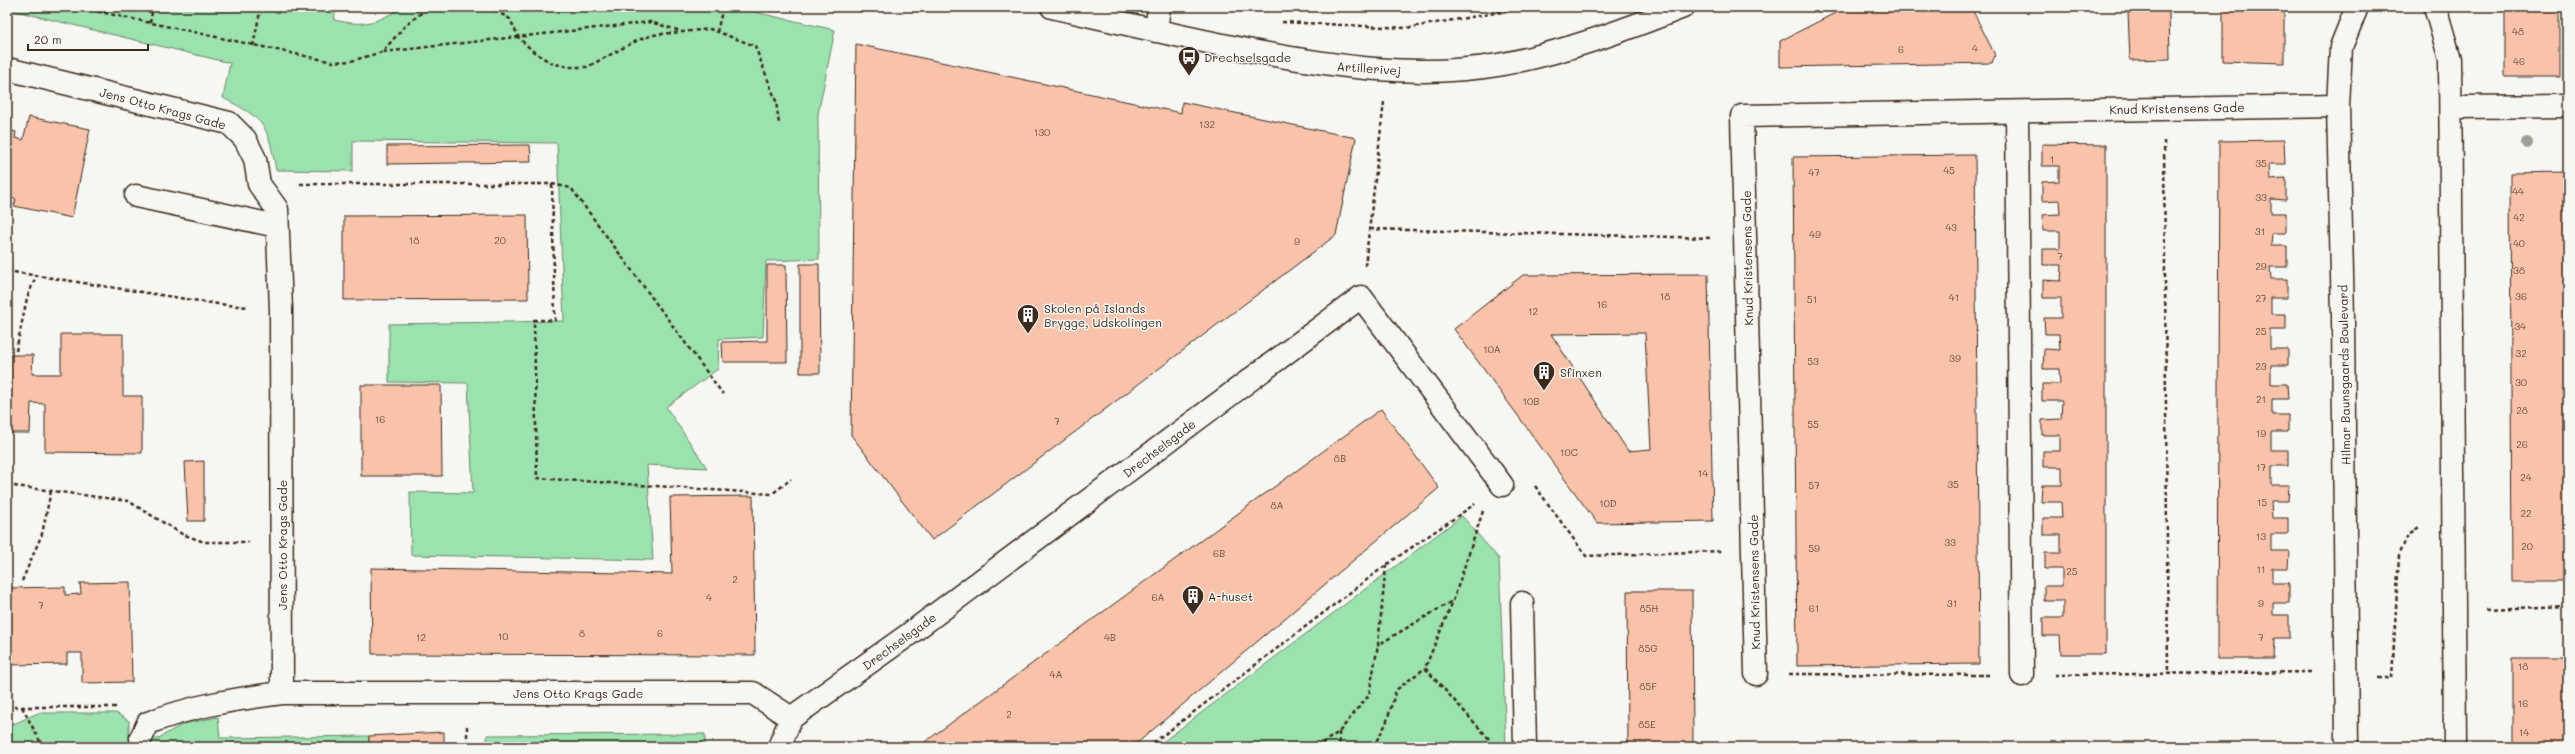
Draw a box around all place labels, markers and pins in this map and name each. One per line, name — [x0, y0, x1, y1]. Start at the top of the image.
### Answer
bus stop icon: Drechselsgade — [1176, 44, 1202, 77]
place label: Drechselsgade — [1204, 49, 1291, 65]
place label: Skolen på Islands Brygge, Udskolingen — [1044, 300, 1162, 330]
building icon: Skolen på Islands Brygge, Udskolingen — [1015, 302, 1041, 335]
building icon: Sfinxen — [1531, 359, 1557, 392]
place label: Sfinxen — [1560, 364, 1602, 380]
building icon: A-huset — [1180, 583, 1206, 616]
place label: A-huset — [1208, 588, 1253, 604]

